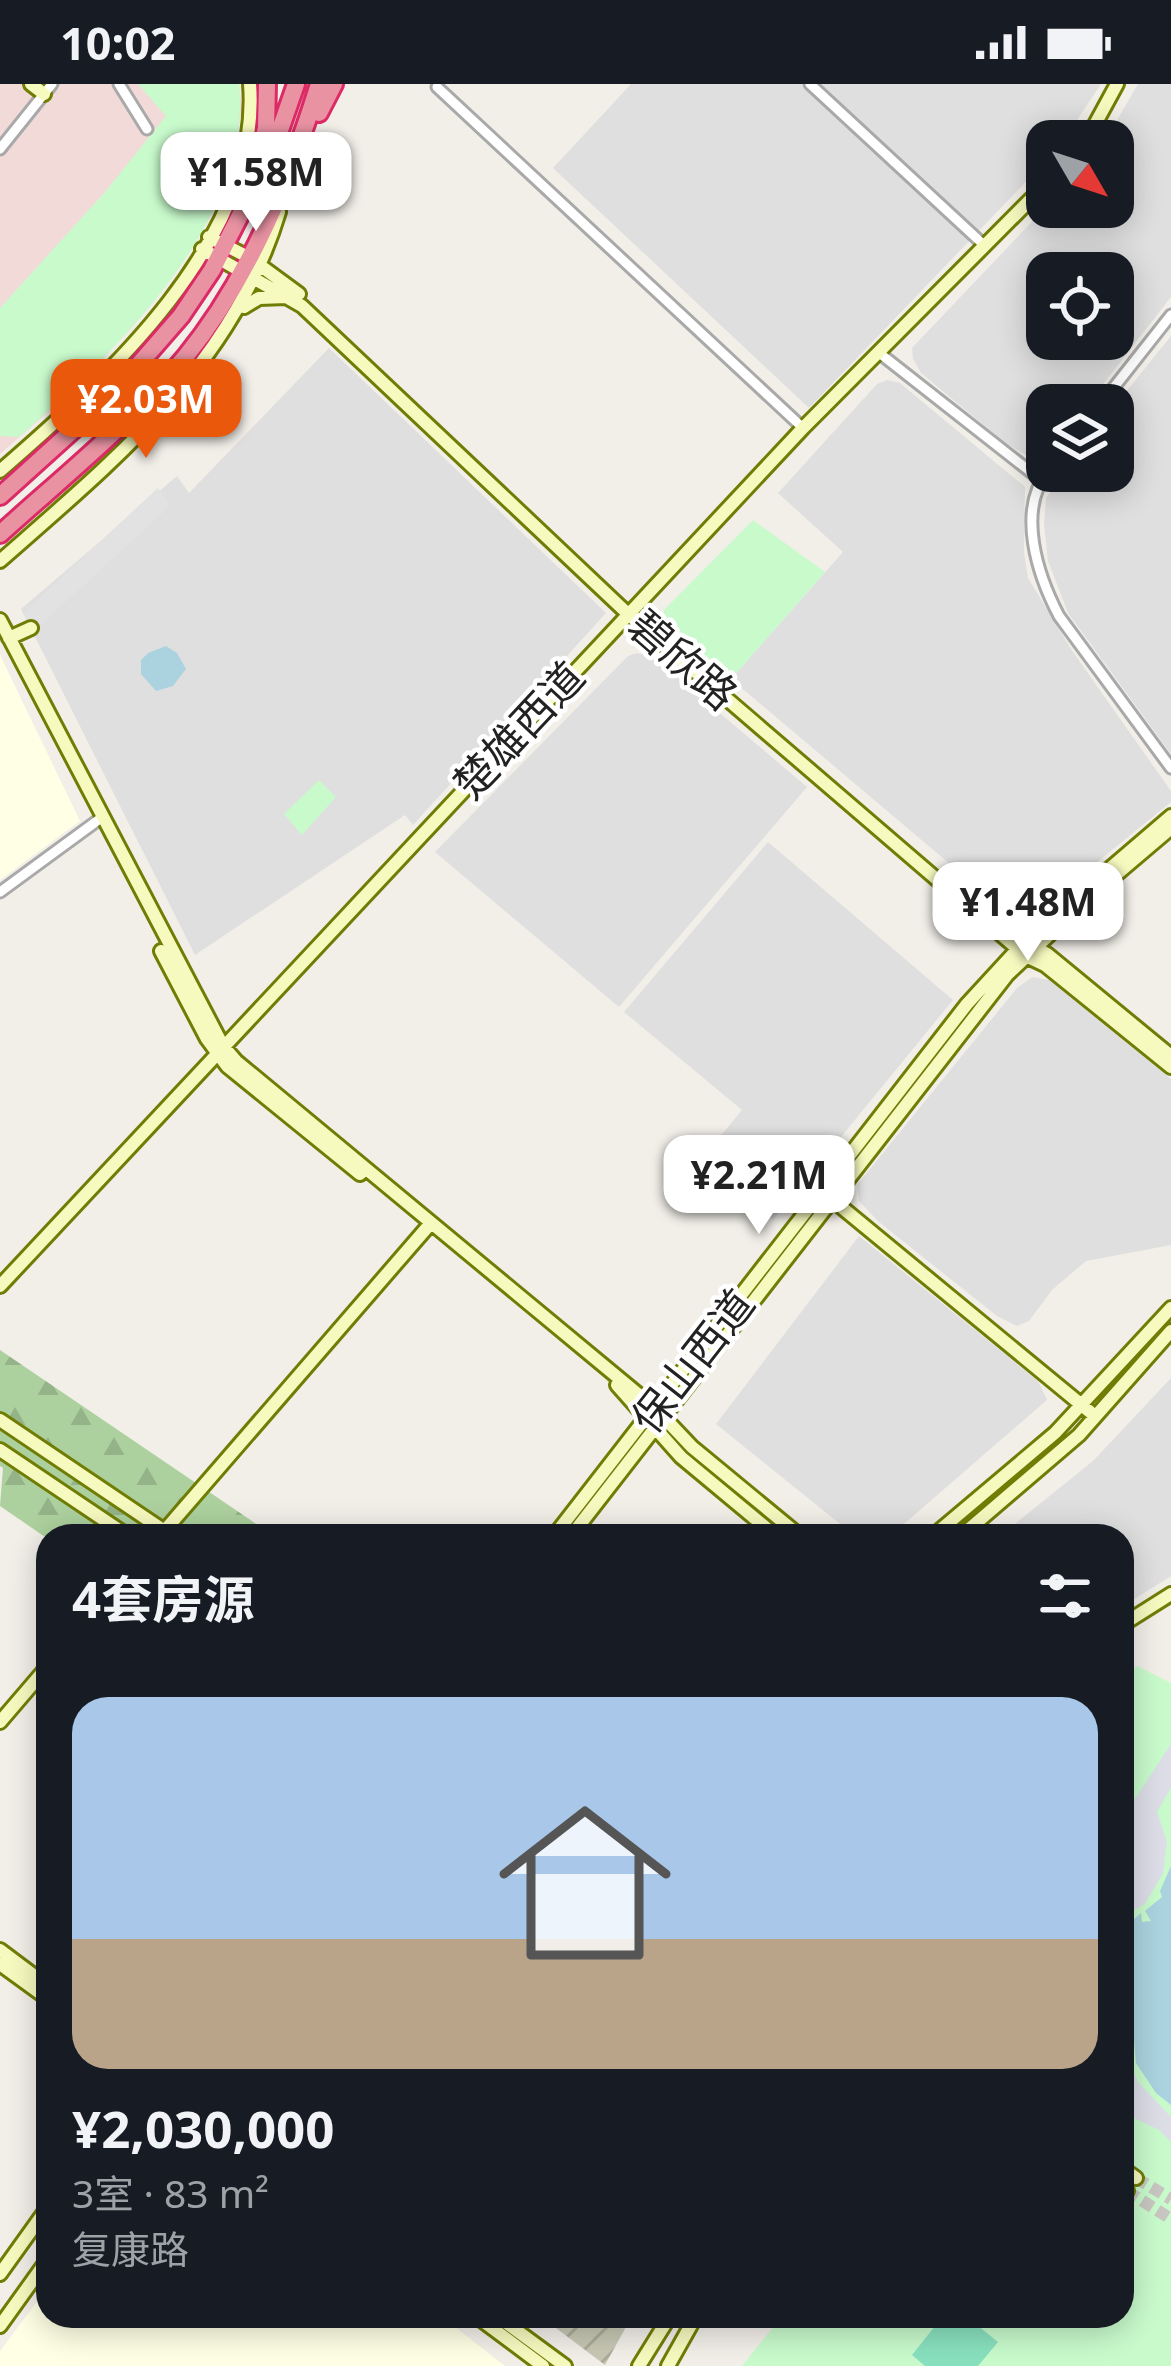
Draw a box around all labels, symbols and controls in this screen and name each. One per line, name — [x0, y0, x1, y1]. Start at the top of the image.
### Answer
text: 10:02 — [60, 12, 176, 73]
north arrow — [1026, 120, 1134, 228]
map controls — [1026, 120, 1134, 492]
pin: ¥1.58M — [158, 132, 354, 234]
text: ¥1.58M — [188, 144, 324, 197]
button: locate — [1026, 252, 1134, 360]
pin: ¥2.03M — [48, 359, 244, 461]
text: ¥2.03M — [78, 371, 214, 424]
button: layers — [1026, 384, 1134, 492]
street label: 碧欣路 — [618, 596, 750, 722]
street label: 楚雄西道 — [440, 648, 596, 810]
pin: ¥1.48M — [930, 862, 1126, 964]
text: ¥1.48M — [960, 874, 1096, 927]
pin: ¥2.21M — [661, 1135, 857, 1237]
text: ¥2.21M — [691, 1147, 827, 1200]
street label: 保山西道 — [618, 1276, 766, 1444]
text: 4套房源 — [72, 1563, 254, 1633]
icon: filters — [1032, 1563, 1098, 1629]
icon: home — [477, 1775, 693, 1991]
text: ¥2,030,000 — [72, 2093, 334, 2163]
text: 3室 · 83 m² — [72, 2166, 269, 2219]
text: 复康路 — [72, 2222, 189, 2275]

